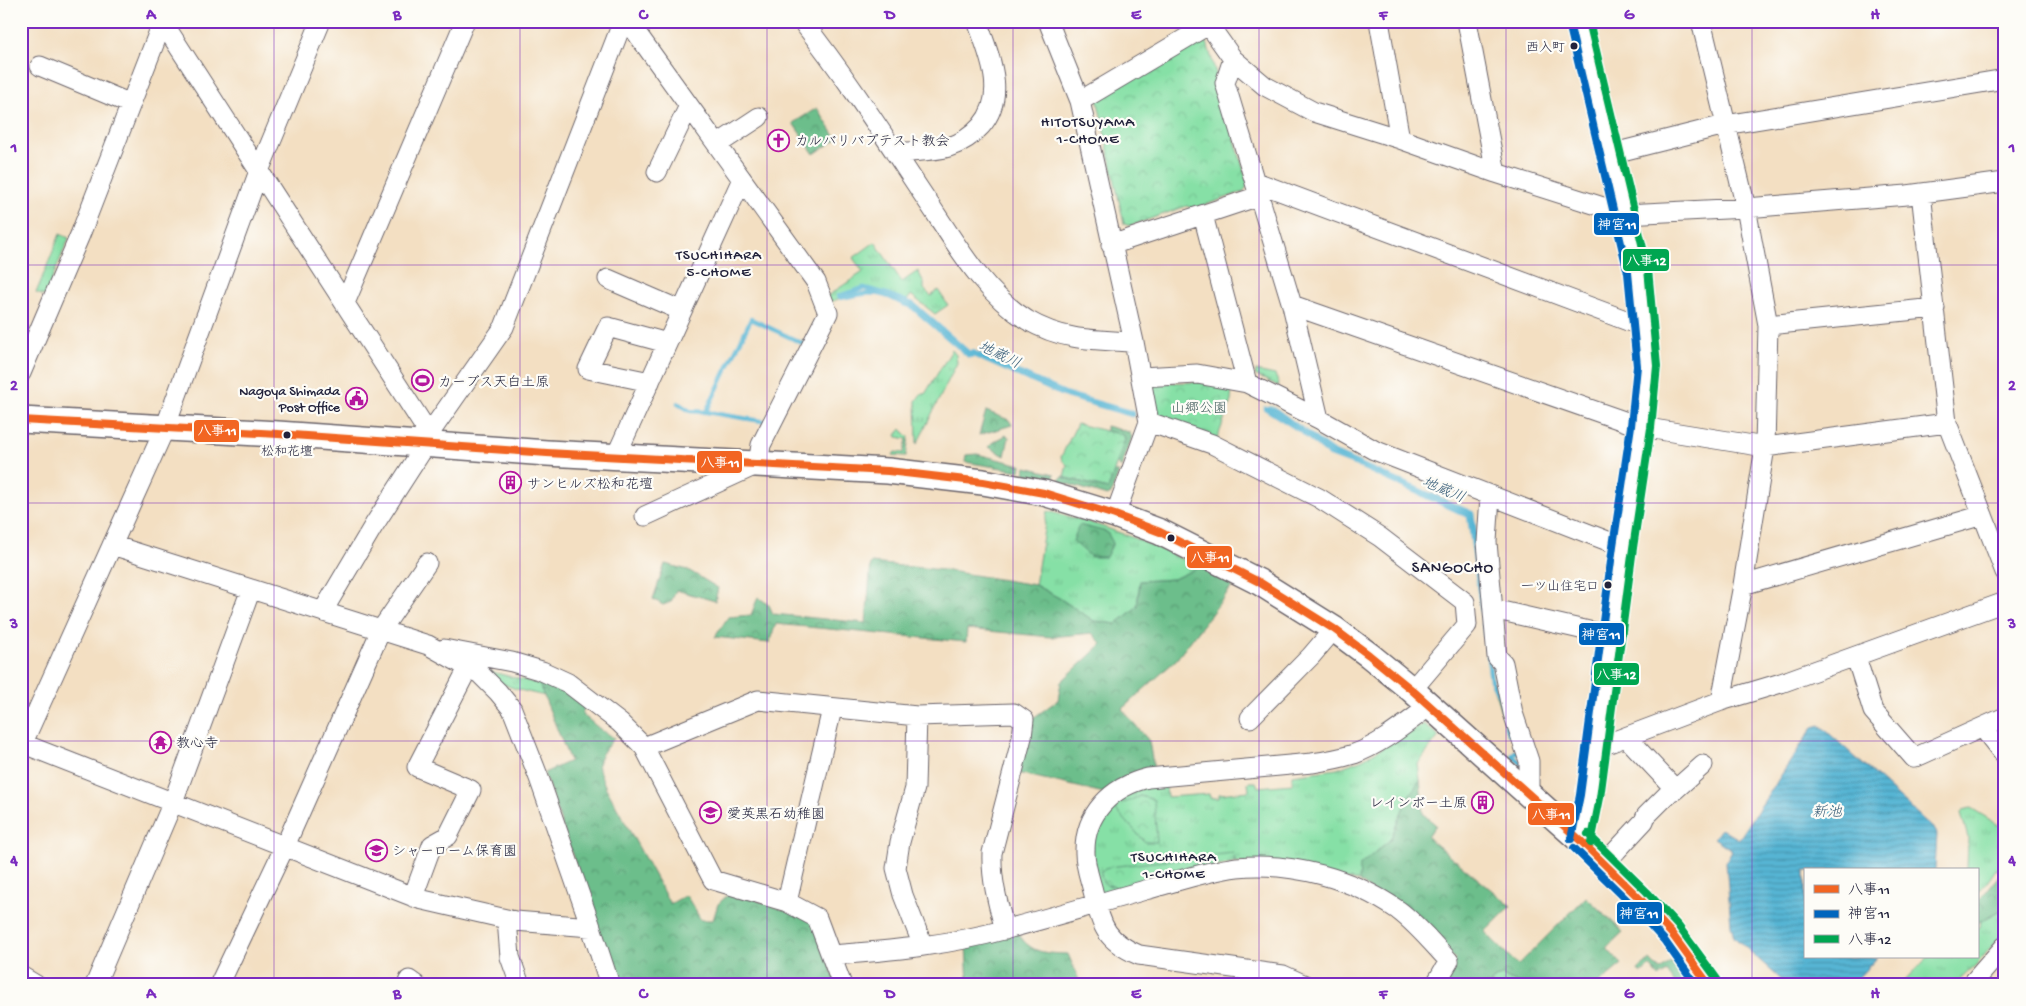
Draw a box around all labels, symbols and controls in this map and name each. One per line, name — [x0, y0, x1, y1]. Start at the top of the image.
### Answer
text: A — [145, 7, 157, 26]
text: B — [392, 7, 402, 26]
text: C — [638, 7, 649, 26]
text: D — [883, 7, 896, 26]
text: E — [1131, 7, 1142, 26]
text: F — [1378, 7, 1389, 26]
text: G — [1624, 7, 1635, 26]
text: H — [1870, 7, 1880, 26]
place label: 西入町 — [1526, 41, 1565, 56]
marker: 西入町 — [1569, 41, 1579, 51]
district label: HITOTSUYAMA 1-CHOME — [1041, 114, 1135, 149]
church icon: カルバリバプテスト教会 — [767, 128, 791, 152]
place label: カルバリバプテスト教会 — [795, 134, 950, 151]
text: 1 — [10, 140, 17, 159]
text: 1 — [2008, 140, 2015, 159]
line badge: 神宮11 — [1593, 212, 1640, 236]
text: 神宮11 — [1597, 218, 1637, 235]
district label: TSUCHIHARA 5-CHOME — [675, 247, 762, 282]
line badge: 八事12 — [1622, 248, 1670, 272]
text: 八事12 — [1626, 254, 1666, 271]
water label: 地蔵川 — [975, 337, 1024, 374]
sports icon: カーブス天白土原 — [410, 369, 434, 393]
place label: カーブス天白土原 — [438, 375, 549, 392]
text: 2 — [10, 378, 18, 397]
text: 2 — [2008, 378, 2016, 397]
place label: Nagoya Shimada Post Office — [239, 384, 341, 417]
public building icon: Nagoya Shimada Post Office — [344, 386, 368, 410]
park label: 山郷公園 — [1171, 401, 1227, 418]
line badge: 八事11 — [193, 419, 240, 443]
text: 八事11 — [197, 424, 237, 441]
marker: 松和花壇 — [282, 430, 292, 440]
place label: 松和花壇 — [261, 445, 313, 460]
line badge: 八事11 — [696, 450, 743, 474]
text: 八事11 — [700, 456, 740, 473]
building icon: サンヒルズ松和花壇 — [499, 471, 523, 495]
water label: 地蔵川 — [1419, 473, 1468, 508]
place label: サンヒルズ松和花壇 — [527, 477, 653, 494]
unlabelled marker — [1166, 533, 1176, 543]
line badge: 八事11 — [1186, 545, 1233, 569]
text: 八事11 — [1190, 551, 1230, 568]
district label: SANGOCHO — [1412, 560, 1494, 579]
place label: 一ツ山住宅口 — [1521, 580, 1599, 595]
marker: 一ツ山住宅口 — [1603, 580, 1613, 590]
text: 3 — [9, 616, 18, 635]
text: 3 — [2007, 616, 2016, 635]
line badge: 神宮11 — [1578, 622, 1625, 646]
text: 神宮11 — [1581, 628, 1621, 645]
line badge: 八事12 — [1593, 662, 1640, 686]
text: 八事12 — [1596, 668, 1636, 685]
temple icon: 教心寺 — [148, 730, 172, 754]
place label: 教心寺 — [176, 736, 218, 753]
building icon: レインボー土原 — [1471, 790, 1495, 814]
place label: レインボー土原 — [1370, 796, 1467, 813]
school or university icon: 愛英黒石幼稚園 — [699, 801, 723, 825]
line badge: 八事11 — [1527, 802, 1575, 826]
water label: 新池 — [1812, 804, 1843, 822]
place label: 愛英黒石幼稚園 — [727, 807, 825, 824]
text: 八事11 — [1531, 808, 1571, 825]
school or university icon: シャーローム保育園 — [364, 838, 388, 862]
place label: シャーローム保育園 — [392, 844, 517, 861]
district label: TSUCHIHARA 1-CHOME — [1130, 849, 1217, 884]
text: 4 — [9, 853, 18, 872]
text: 4 — [2007, 853, 2016, 872]
legend — [1804, 868, 1978, 958]
text: 八事11 — [1848, 881, 1890, 900]
line badge: 神宮11 — [1616, 901, 1663, 925]
text: 神宮11 — [1848, 905, 1890, 924]
text: 神宮11 — [1619, 907, 1659, 924]
text: 八事12 — [1848, 931, 1891, 950]
text: A — [145, 986, 157, 1005]
text: B — [392, 986, 402, 1005]
text: C — [638, 986, 649, 1005]
text: D — [883, 986, 896, 1005]
text: E — [1131, 986, 1142, 1005]
text: F — [1378, 986, 1389, 1005]
text: G — [1624, 986, 1635, 1005]
text: H — [1870, 986, 1880, 1005]

